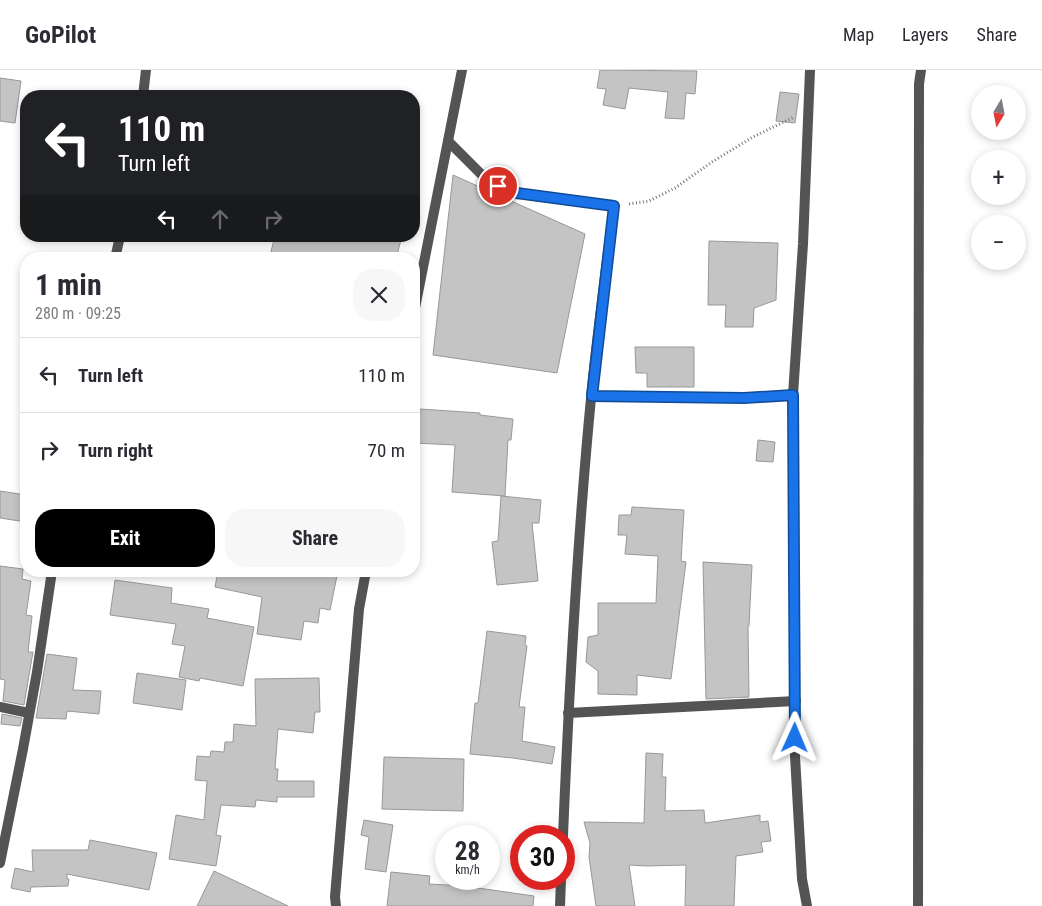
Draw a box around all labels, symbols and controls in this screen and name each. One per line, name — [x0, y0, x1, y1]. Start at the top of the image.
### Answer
text: GoPilot — [25, 21, 96, 49]
text: Map — [843, 24, 874, 45]
text: Layers — [902, 24, 949, 45]
text: Share — [977, 24, 1017, 45]
north arrow — [971, 85, 1026, 140]
map controls — [971, 85, 1026, 270]
text: 110 m — [118, 109, 205, 150]
icon: left — [35, 110, 100, 175]
button: + — [971, 150, 1026, 205]
text: Turn left — [118, 151, 190, 176]
pin — [477, 165, 519, 207]
icon: arrive — [484, 172, 512, 200]
icon: left — [153, 205, 181, 233]
icon: ahead — [206, 205, 234, 233]
icon: right — [259, 205, 287, 233]
button: − — [971, 215, 1026, 270]
text: 1 min — [35, 267, 102, 302]
button: close — [353, 269, 405, 321]
text: 280 m · 09:25 — [35, 304, 121, 323]
icon: left — [35, 361, 63, 389]
text: Turn left — [78, 364, 143, 387]
text: 110 m — [358, 364, 405, 387]
icon: right — [35, 436, 63, 464]
text: Turn right — [78, 439, 153, 462]
text: 70 m — [368, 439, 405, 462]
button: Exit — [35, 509, 215, 567]
button: Share — [225, 509, 405, 567]
position arrow — [768, 711, 820, 763]
speed limit sign: 30 — [510, 825, 575, 890]
text: 28 — [455, 837, 480, 866]
text: km/h — [455, 863, 480, 877]

